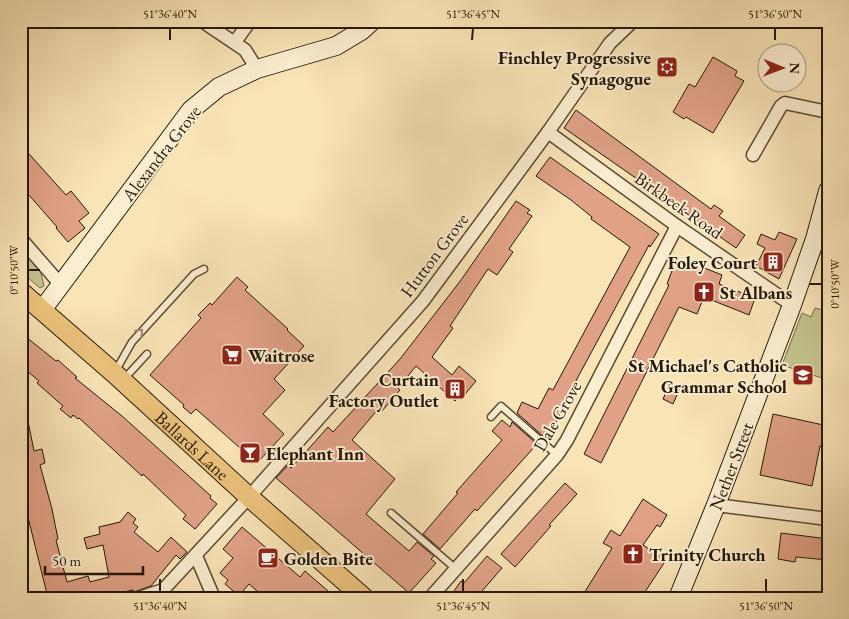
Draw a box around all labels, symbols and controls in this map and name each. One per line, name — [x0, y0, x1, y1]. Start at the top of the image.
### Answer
text: 51°36'40"N — [143, 6, 197, 22]
text: 51°36'45"N — [446, 6, 500, 22]
text: 51°36'50"N — [748, 6, 802, 22]
north arrow — [756, 42, 806, 92]
place label: Finchley Progressive Synagogue — [498, 46, 651, 90]
synagogue icon: Finchley Progressive Synagogue — [655, 55, 679, 79]
text: N — [786, 62, 804, 75]
street label: Alexandra Grove — [116, 100, 206, 206]
street label: Birkbeck Road — [630, 166, 728, 244]
street label: Hutton Grove — [395, 208, 473, 302]
text: 0°10'50"W — [6, 244, 22, 295]
building icon: Foley Court — [761, 250, 785, 274]
place label: Foley Court — [668, 251, 757, 274]
text: 0°10'50"W — [827, 258, 843, 309]
church icon: St Albans — [692, 280, 716, 304]
place label: St Albans — [720, 281, 792, 304]
one-way arrow — [134, 329, 143, 338]
supermarket icon: Waitrose — [220, 343, 244, 367]
place label: Waitrose — [248, 344, 315, 367]
place label: St Michael's Catholic Grammar School — [629, 354, 788, 398]
school or university icon: St Michael's Catholic Grammar School — [791, 363, 815, 387]
place label: Curtain Factory Outlet — [329, 368, 439, 412]
building icon: Curtain Factory Outlet — [443, 377, 467, 401]
street label: Dale Grove — [528, 377, 586, 455]
street label: Ballards Lane — [151, 405, 234, 485]
street label: Nether Street — [704, 418, 758, 513]
bar icon: Elephant Inn — [238, 441, 262, 465]
place label: Elephant Inn — [266, 442, 364, 465]
church icon: Trinity Church — [621, 542, 645, 566]
place label: Trinity Church — [649, 543, 766, 566]
scale bar — [45, 544, 142, 576]
cafe icon: Golden Bite — [256, 546, 280, 570]
place label: Golden Bite — [284, 547, 374, 570]
text: 50 m — [52, 551, 81, 570]
text: 51°36'40"N — [133, 598, 187, 614]
text: 51°36'45"N — [436, 598, 490, 614]
text: 51°36'50"N — [739, 598, 793, 614]

